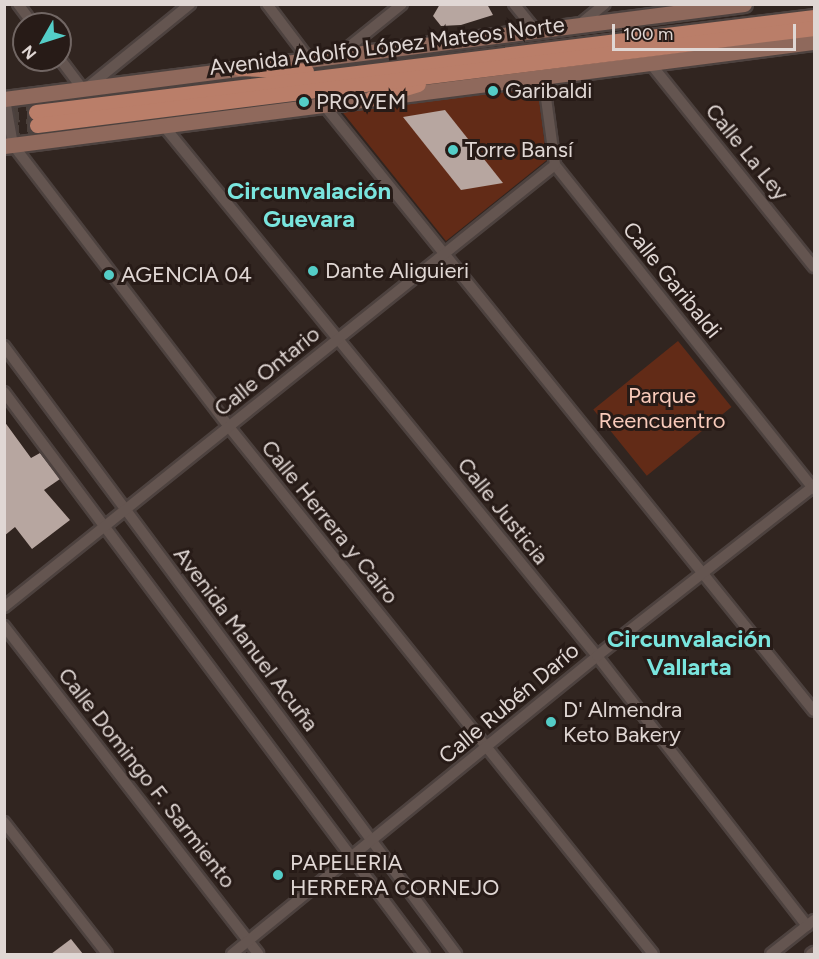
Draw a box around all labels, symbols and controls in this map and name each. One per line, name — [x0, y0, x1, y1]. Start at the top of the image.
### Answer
street label: Avenida Adolfo López Mateos Norte — [208, 11, 566, 81]
north arrow — [12, 12, 72, 72]
scale bar — [615, 12, 800, 50]
text: 100 m — [623, 23, 673, 45]
text: N — [18, 42, 40, 63]
place label: Garibaldi — [505, 78, 592, 104]
marker: Garibaldi — [486, 84, 500, 98]
place label: PROVEM — [316, 89, 406, 115]
marker: PROVEM — [297, 95, 311, 109]
street label: Calle La Ley — [700, 98, 794, 206]
place label: Torre Bansí — [465, 137, 573, 163]
marker: Torre Bansí — [446, 143, 460, 157]
district label: Circunvalación Guevara — [227, 177, 391, 233]
street label: Calle Garibaldi — [617, 217, 727, 343]
place label: Dante Aliguieri — [325, 258, 469, 284]
place label: AGENCIA 04 — [121, 262, 252, 288]
marker: Dante Aliguieri — [306, 264, 320, 278]
marker: AGENCIA 04 — [102, 268, 116, 282]
street label: Calle Ontario — [209, 320, 325, 422]
park label: Parque Reencuentro — [598, 382, 726, 434]
street label: Calle Herrera y Cairo — [256, 435, 404, 609]
street label: Calle Justicia — [452, 452, 554, 570]
street label: Avenida Manuel Acuña — [168, 542, 324, 736]
district label: Circunvalación Vallarta — [607, 625, 771, 681]
street label: Calle Rubén Darío — [434, 637, 584, 769]
street label: Calle Domingo F. Sarmiento — [53, 662, 241, 894]
place label: D' Almendra Keto Bakery — [563, 696, 682, 748]
marker: D' Almendra Keto Bakery — [544, 715, 558, 729]
place label: PAPELERIA HERRERA CORNEJO — [290, 849, 499, 900]
marker: PAPELERIA HERRERA CORNEJO — [271, 868, 285, 882]

